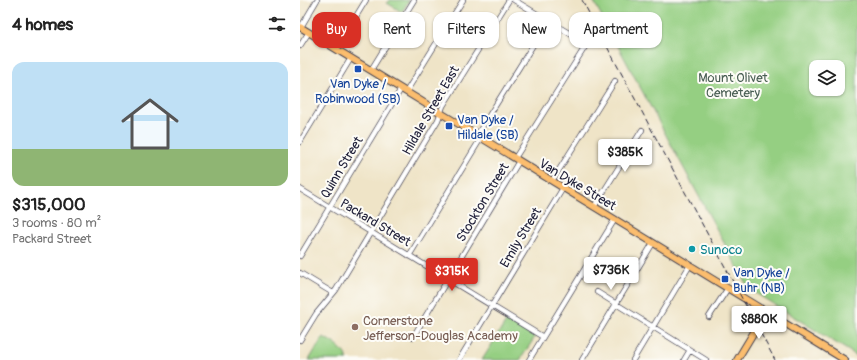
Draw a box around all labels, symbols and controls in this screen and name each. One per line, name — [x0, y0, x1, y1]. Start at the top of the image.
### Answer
chip: Buy — [312, 12, 361, 48]
chip: Rent — [369, 12, 425, 48]
chip: Filters — [433, 12, 499, 48]
chip: New — [507, 12, 561, 48]
chip: Apartment — [569, 12, 662, 48]
icon: filters — [266, 13, 288, 35]
text: 4 homes — [12, 14, 73, 35]
map controls — [809, 60, 845, 96]
button: layers — [809, 60, 845, 96]
street label: Hildale Street East — [399, 62, 463, 158]
marker: Van Dyke / Robinwood (SB) — [353, 64, 363, 74]
park label: Mount Olivet Cemetery — [698, 70, 769, 101]
place label: Van Dyke / Robinwood (SB) — [315, 76, 401, 107]
icon: home — [114, 88, 186, 160]
place label: Van Dyke / Hildale (SB) — [457, 112, 519, 143]
marker: Van Dyke / Hildale (SB) — [444, 121, 454, 131]
street label: Quinn Street — [317, 133, 367, 201]
pin: $385K — [597, 139, 653, 173]
text: $385K — [607, 144, 643, 160]
street label: Van Dyke Street — [536, 156, 620, 215]
street label: Stockton Street — [453, 159, 513, 245]
text: $315,000 — [12, 194, 86, 215]
street label: Packard Street — [337, 195, 414, 251]
street label: Emily Street — [497, 204, 545, 270]
text: 3 rooms · 80 m² — [12, 215, 101, 231]
text: Packard Street — [12, 231, 92, 247]
place label: Sunoco — [700, 242, 742, 258]
marker: Sunoco — [687, 244, 697, 254]
pin: $736K — [583, 257, 639, 291]
pin: $315K — [424, 258, 480, 292]
text: $736K — [593, 262, 629, 278]
text: $315K — [435, 263, 469, 279]
place label: Van Dyke / Buhr (NB) — [733, 265, 790, 296]
marker: Van Dyke / Buhr (NB) — [720, 274, 730, 284]
pin: $880K — [731, 306, 787, 340]
text: $880K — [741, 311, 777, 327]
place label: Cornerstone Jefferson-Douglas Academy — [363, 313, 518, 344]
marker: Cornerstone Jefferson-Douglas Academy — [350, 322, 360, 332]

